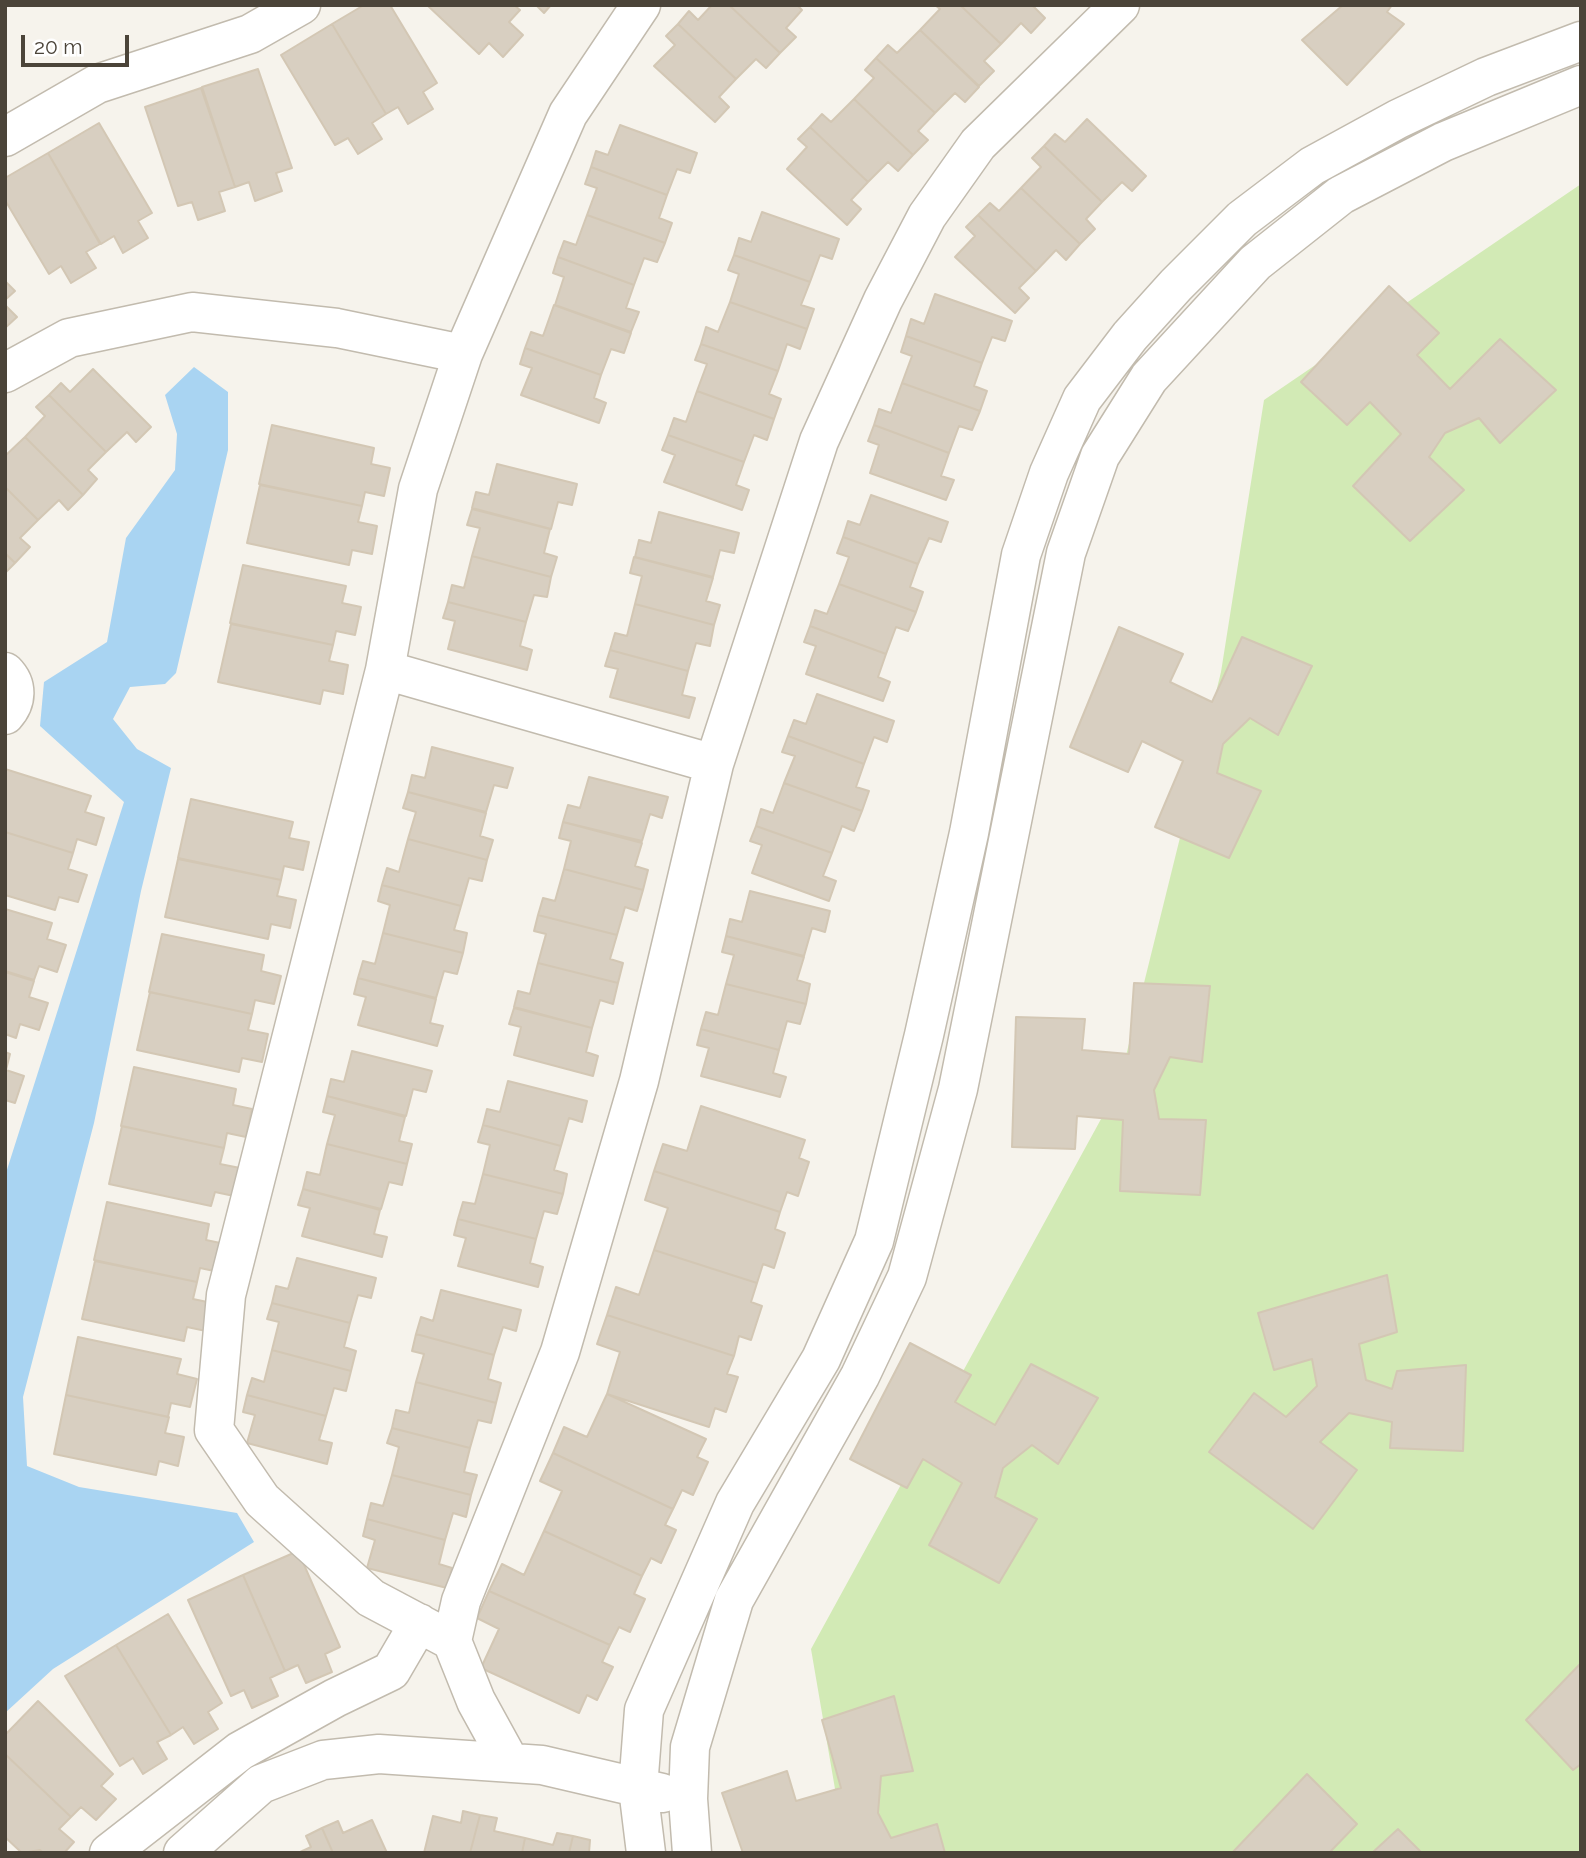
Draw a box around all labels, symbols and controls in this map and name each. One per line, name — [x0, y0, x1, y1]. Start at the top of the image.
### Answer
scale bar — [24, 21, 133, 65]
text: 20 m — [34, 34, 82, 59]

